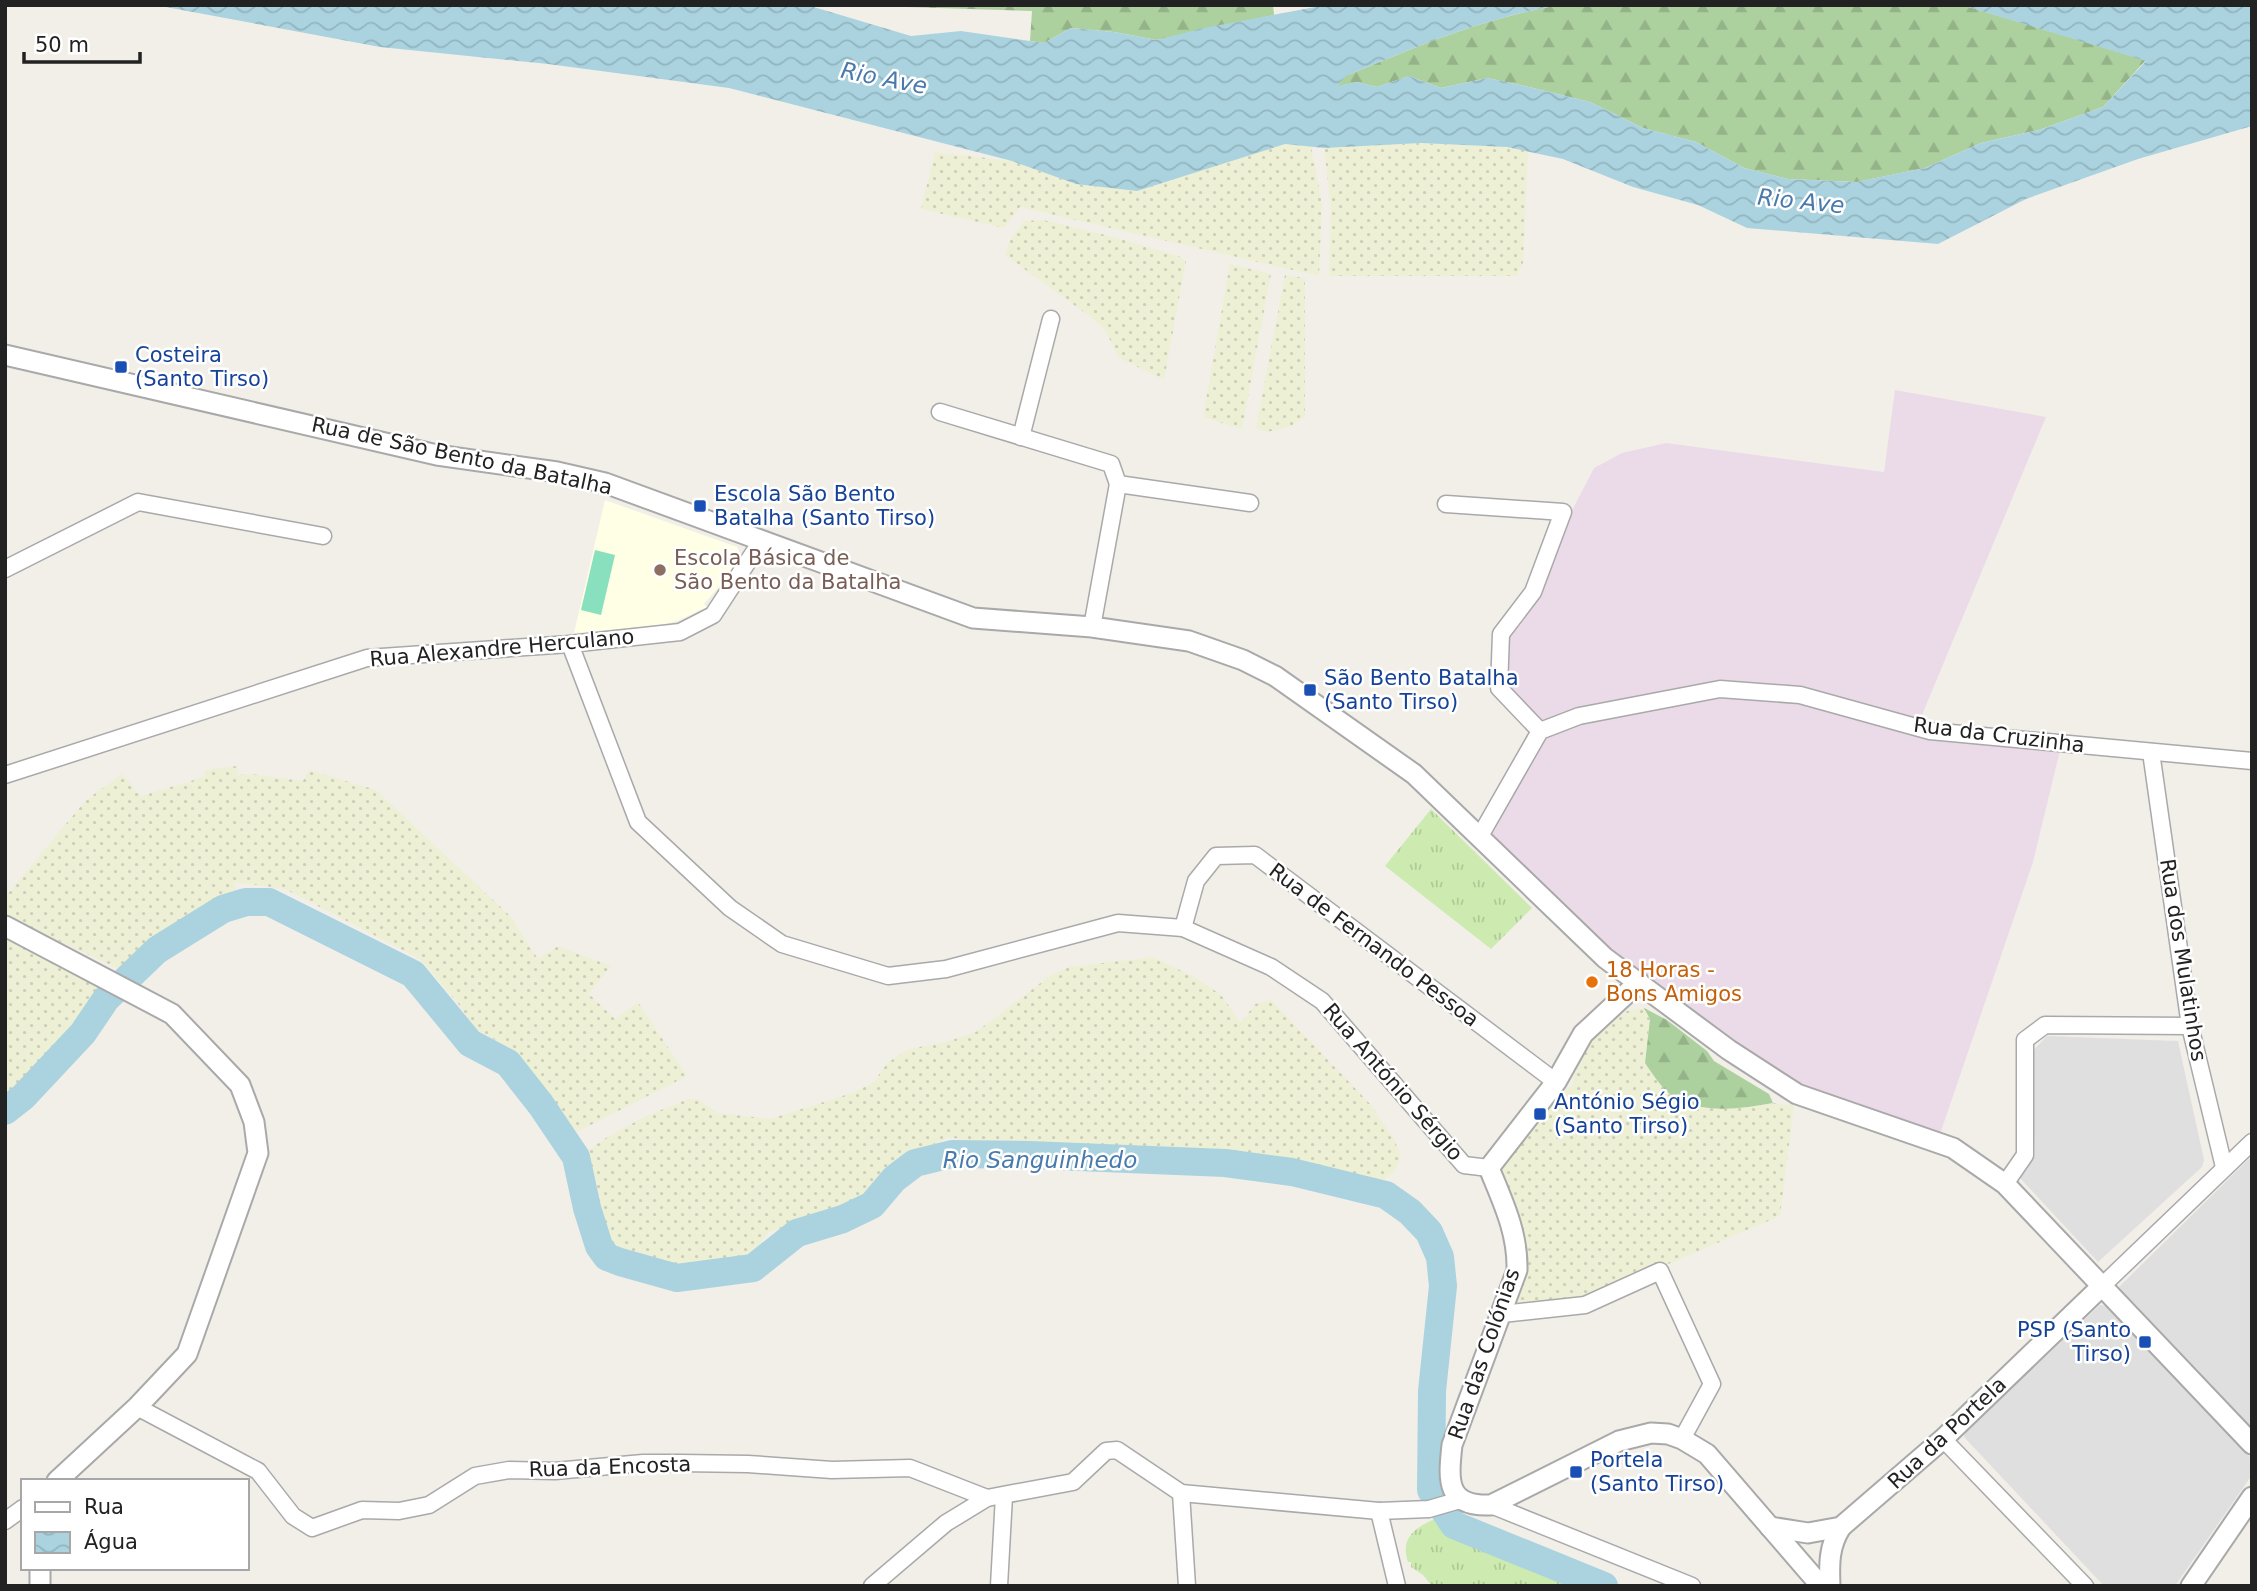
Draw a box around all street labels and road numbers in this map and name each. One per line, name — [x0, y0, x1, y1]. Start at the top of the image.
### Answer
street label: Rua de São Bento da Batalha — [309, 412, 615, 500]
street label: Rua Alexandre Herculano — [369, 624, 635, 672]
street label: Rua da Cruzinha — [1912, 713, 2086, 757]
street label: Rua dos Mulatinhos — [2155, 857, 2211, 1063]
street label: Rua de Fernando Pessoa — [1264, 858, 1484, 1032]
street label: Rua António Sérgio — [1318, 998, 1468, 1166]
street label: Rua das Colónias — [1443, 1265, 1525, 1443]
street label: Rua da Portela — [1883, 1372, 2011, 1494]
street label: Rua da Encosta — [528, 1452, 692, 1482]

